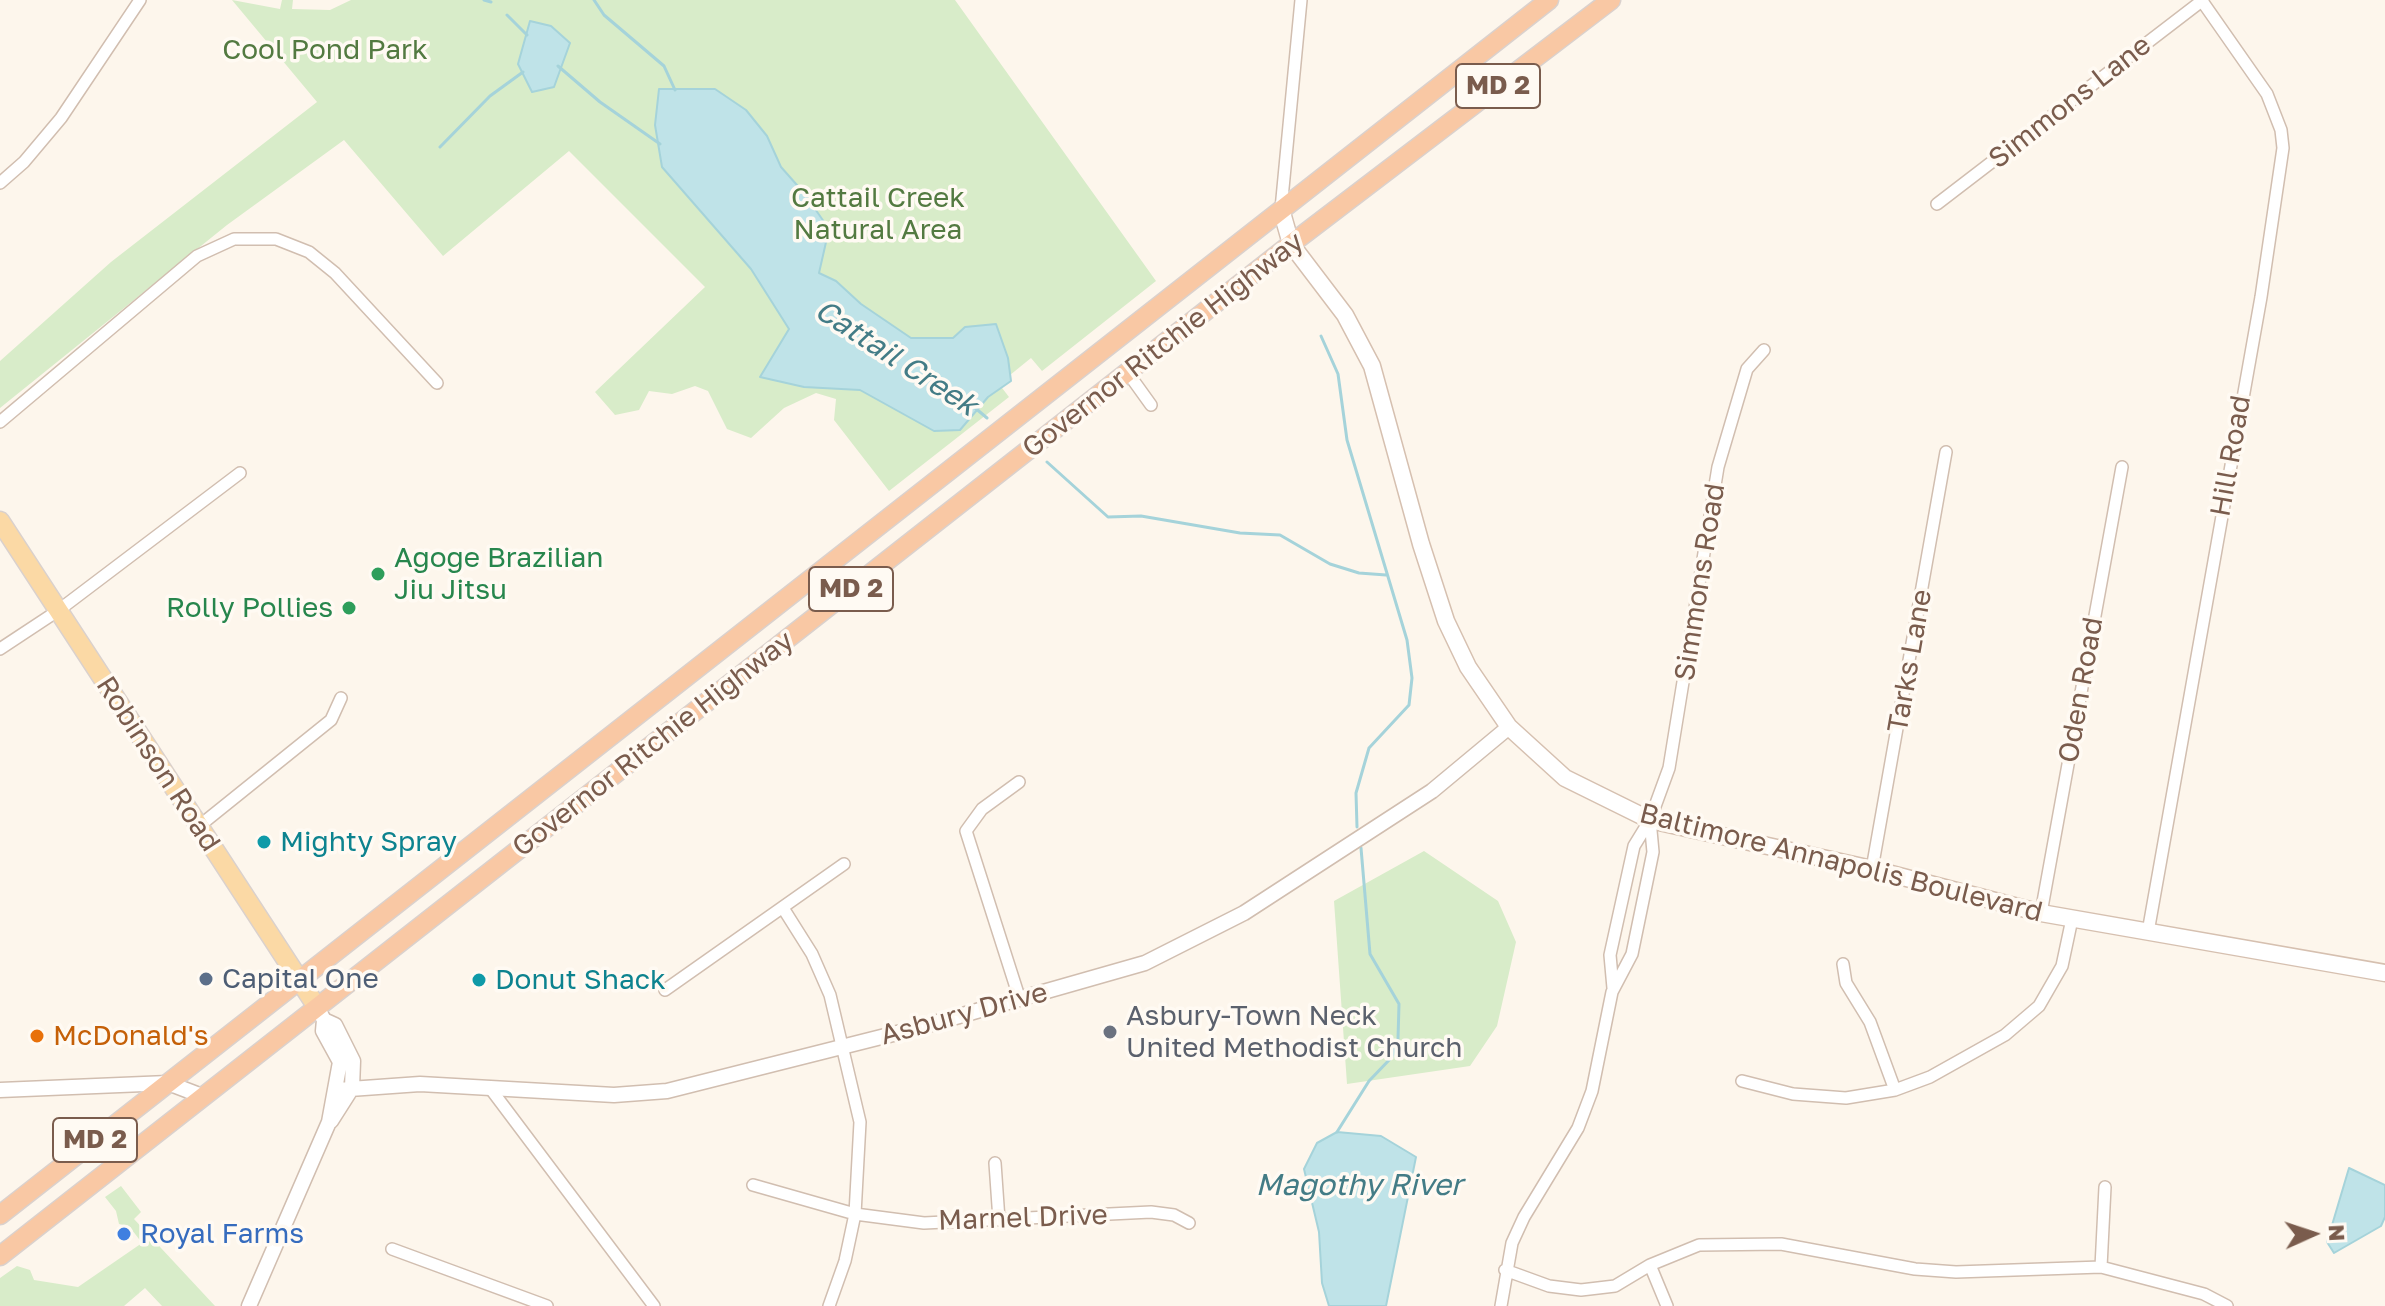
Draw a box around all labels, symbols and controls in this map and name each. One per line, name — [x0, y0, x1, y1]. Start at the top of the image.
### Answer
street label: Simmons Lane — [1982, 28, 2158, 176]
park label: Cool Pond Park — [222, 33, 428, 67]
road number: MD 2 — [1456, 64, 1540, 108]
park label: Cattail Creek Natural Area — [791, 181, 965, 247]
street label: Governor Ritchie Highway — [1016, 225, 1310, 465]
water label: Cattail Creek — [808, 292, 984, 424]
street label: Hill Road — [2204, 393, 2258, 519]
street label: Simmons Road — [1668, 481, 1732, 683]
place label: Agoge Brazilian Jiu Jitsu — [394, 541, 603, 607]
marker: Agoge Brazilian Jiu Jitsu — [369, 565, 387, 583]
road number: MD 2 — [809, 567, 893, 611]
street label: Tarks Lane — [1881, 587, 1939, 735]
place label: Rolly Pollies — [166, 591, 333, 625]
marker: Rolly Pollies — [340, 599, 358, 617]
street label: Oden Road — [2052, 615, 2110, 765]
street label: Governor Ritchie Highway — [506, 624, 800, 864]
street label: Robinson Road — [89, 670, 227, 858]
street label: Baltimore Annapolis Boulevard — [1636, 797, 2046, 929]
place label: Mighty Spray — [280, 825, 457, 859]
marker: Mighty Spray — [255, 833, 273, 851]
place label: Capital One — [222, 962, 379, 996]
place label: Donut Shack — [495, 963, 666, 997]
marker: Capital One — [197, 970, 215, 988]
marker: Donut Shack — [470, 971, 488, 989]
street label: Asbury Drive — [877, 976, 1051, 1052]
place label: Asbury-Town Neck United Methodist Church — [1126, 999, 1462, 1065]
place label: McDonald's — [53, 1019, 209, 1053]
marker: Asbury-Town Neck United Methodist Church — [1101, 1023, 1119, 1041]
marker: McDonald's — [28, 1027, 46, 1045]
road number: MD 2 — [53, 1118, 137, 1162]
water label: Magothy River — [1255, 1167, 1463, 1203]
north arrow — [2273, 1194, 2353, 1274]
street label: Marnel Drive — [938, 1198, 1108, 1238]
place label: Royal Farms — [140, 1217, 304, 1251]
text: N — [2324, 1224, 2351, 1242]
marker: Royal Farms — [115, 1225, 133, 1243]

